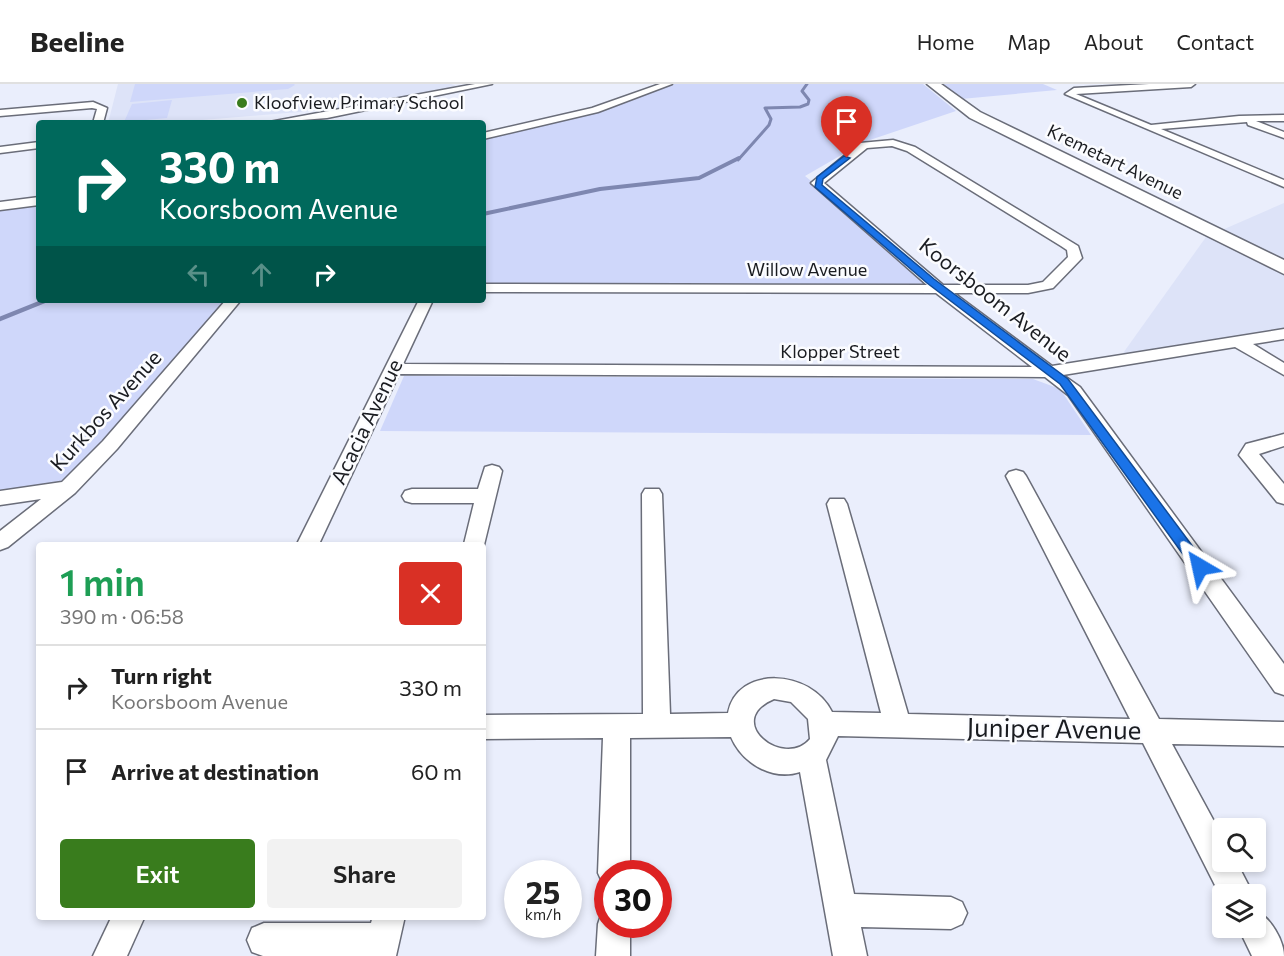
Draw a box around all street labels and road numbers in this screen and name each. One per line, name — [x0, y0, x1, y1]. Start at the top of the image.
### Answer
street label: Kremetart Avenue — [1044, 119, 1187, 204]
street label: Koorsboom Avenue — [915, 232, 1077, 366]
street label: Willow Avenue — [747, 258, 867, 280]
street label: Klopper Street — [780, 340, 900, 362]
street label: Kurkbos Avenue — [44, 345, 166, 475]
street label: Acacia Avenue — [325, 355, 407, 488]
street label: Juniper Avenue — [966, 710, 1142, 745]

